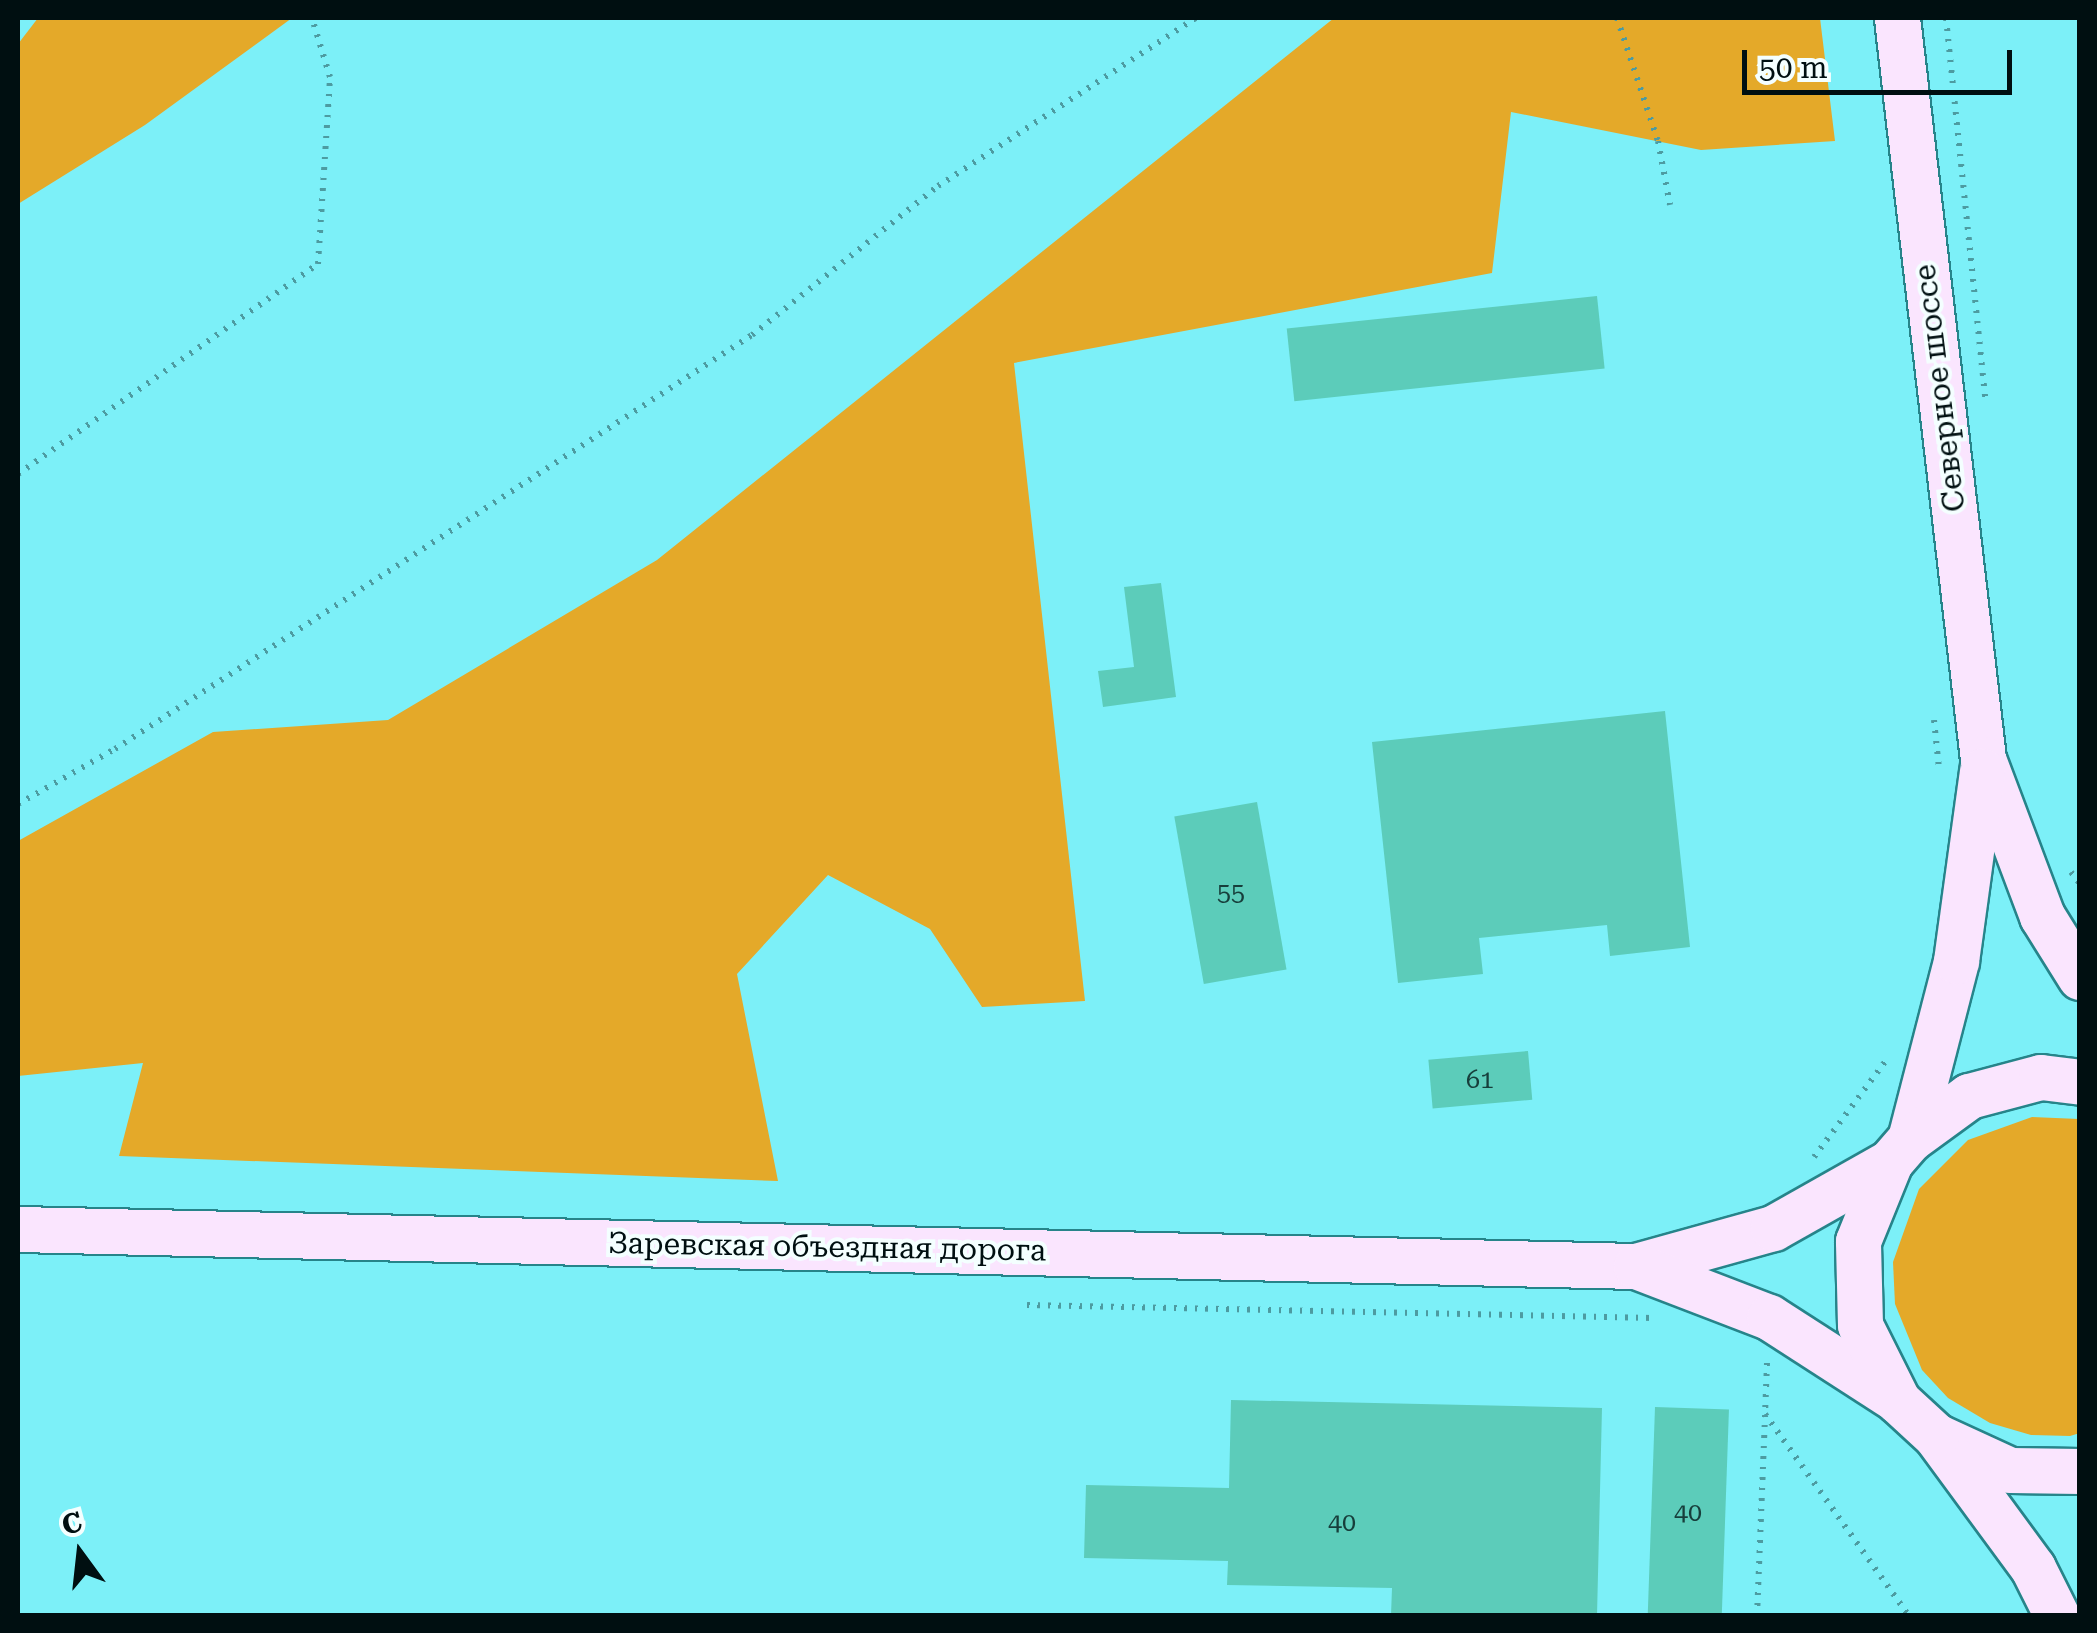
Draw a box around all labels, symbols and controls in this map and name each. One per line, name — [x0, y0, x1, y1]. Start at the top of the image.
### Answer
scale bar — [1747, 30, 2017, 92]
text: 50 m — [1759, 50, 1828, 85]
street label: Северное шоссе — [1907, 262, 1973, 514]
house number: 55 — [1217, 878, 1245, 908]
house number: 61 — [1466, 1065, 1494, 1095]
street label: Заревская объездная дорога — [608, 1225, 1046, 1269]
house number: 40 — [1674, 1498, 1702, 1528]
north arrow — [30, 1503, 130, 1603]
text: С — [58, 1505, 86, 1542]
house number: 40 — [1328, 1508, 1356, 1538]

